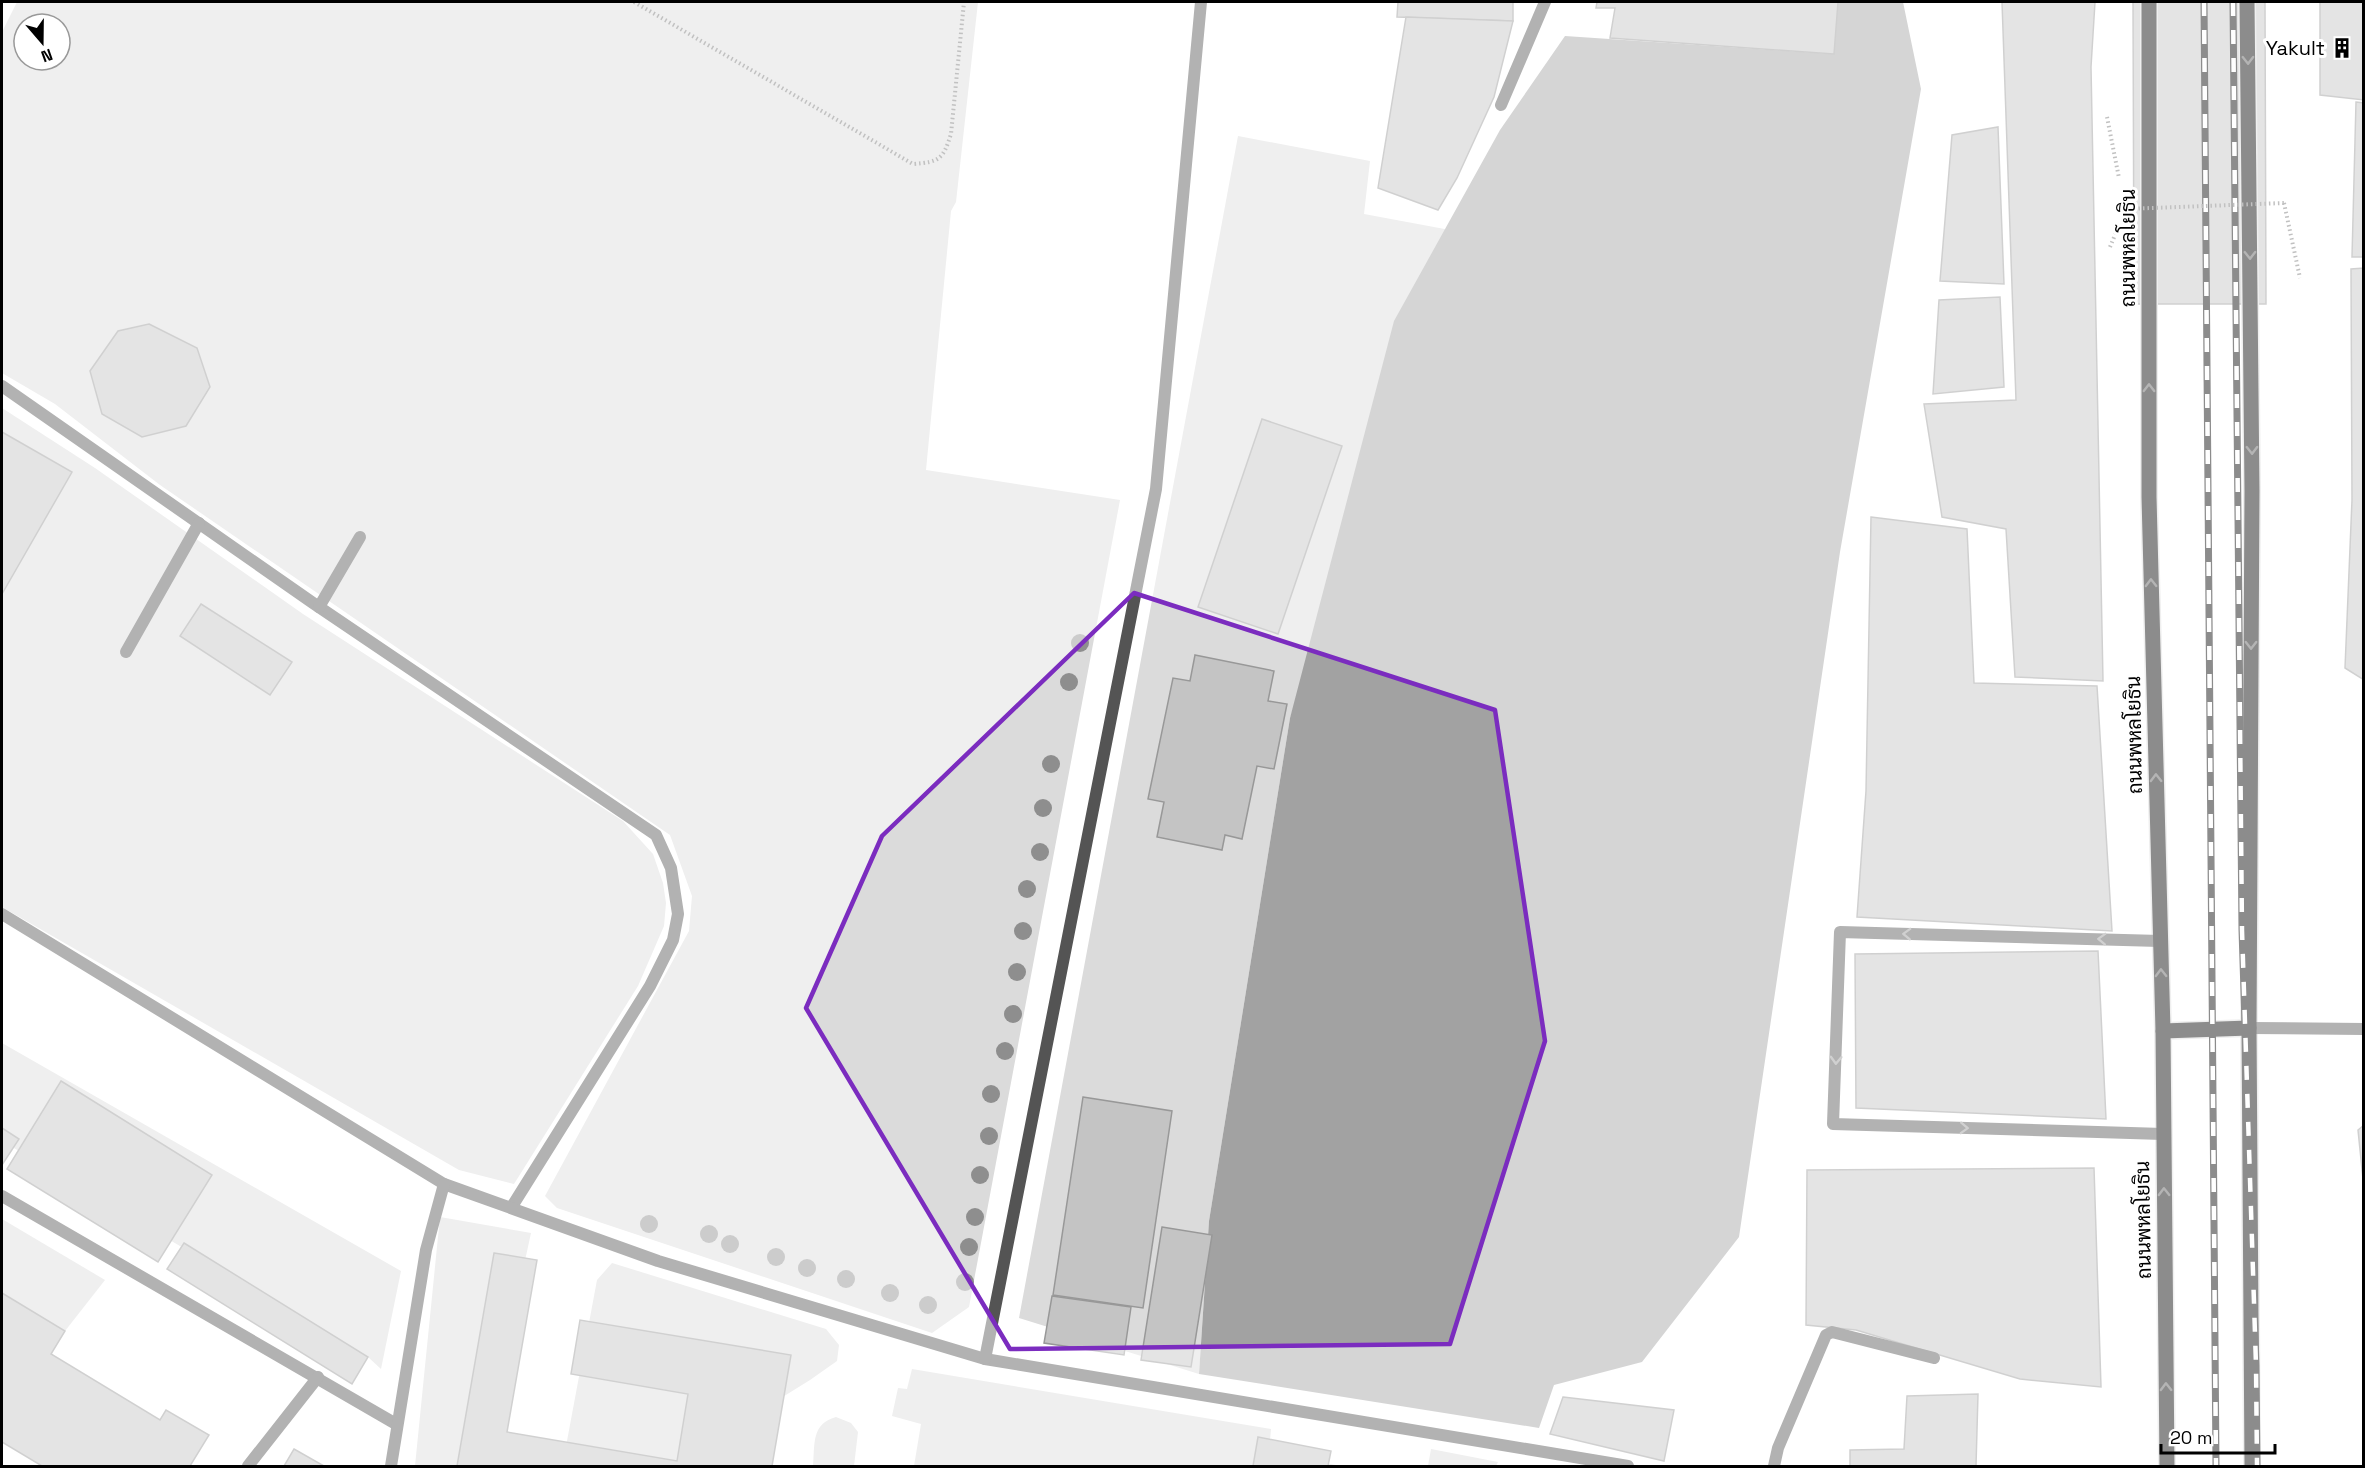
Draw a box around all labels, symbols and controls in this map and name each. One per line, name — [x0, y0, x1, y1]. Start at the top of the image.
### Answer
north arrow — [12, 12, 72, 72]
place label: Yakult — [2266, 35, 2325, 61]
building icon: Yakult — [2330, 36, 2354, 60]
text: N — [38, 44, 56, 67]
one-way arrow — [2241, 55, 2254, 64]
street label: ถนนพหลโยธิน — [2115, 189, 2141, 307]
one-way arrow — [2243, 250, 2256, 259]
one-way arrow — [2143, 383, 2155, 392]
one-way arrow — [2246, 445, 2258, 454]
one-way arrow — [2145, 578, 2157, 587]
one-way arrow — [2245, 640, 2257, 649]
street label: ถนนพหลโยธิน — [2120, 676, 2148, 794]
one-way arrow — [2150, 773, 2162, 782]
one-way arrow — [1902, 927, 1911, 940]
one-way arrow — [2097, 933, 2106, 945]
one-way arrow — [2155, 968, 2167, 977]
one-way arrow — [1829, 1055, 1842, 1064]
one-way arrow — [1960, 1122, 1969, 1134]
street label: ถนนพหลโยธิน — [2129, 1161, 2157, 1279]
one-way arrow — [2158, 1188, 2170, 1197]
one-way arrow — [2160, 1383, 2172, 1392]
scale bar — [2161, 1417, 2275, 1455]
text: 20 m — [2170, 1426, 2213, 1449]

